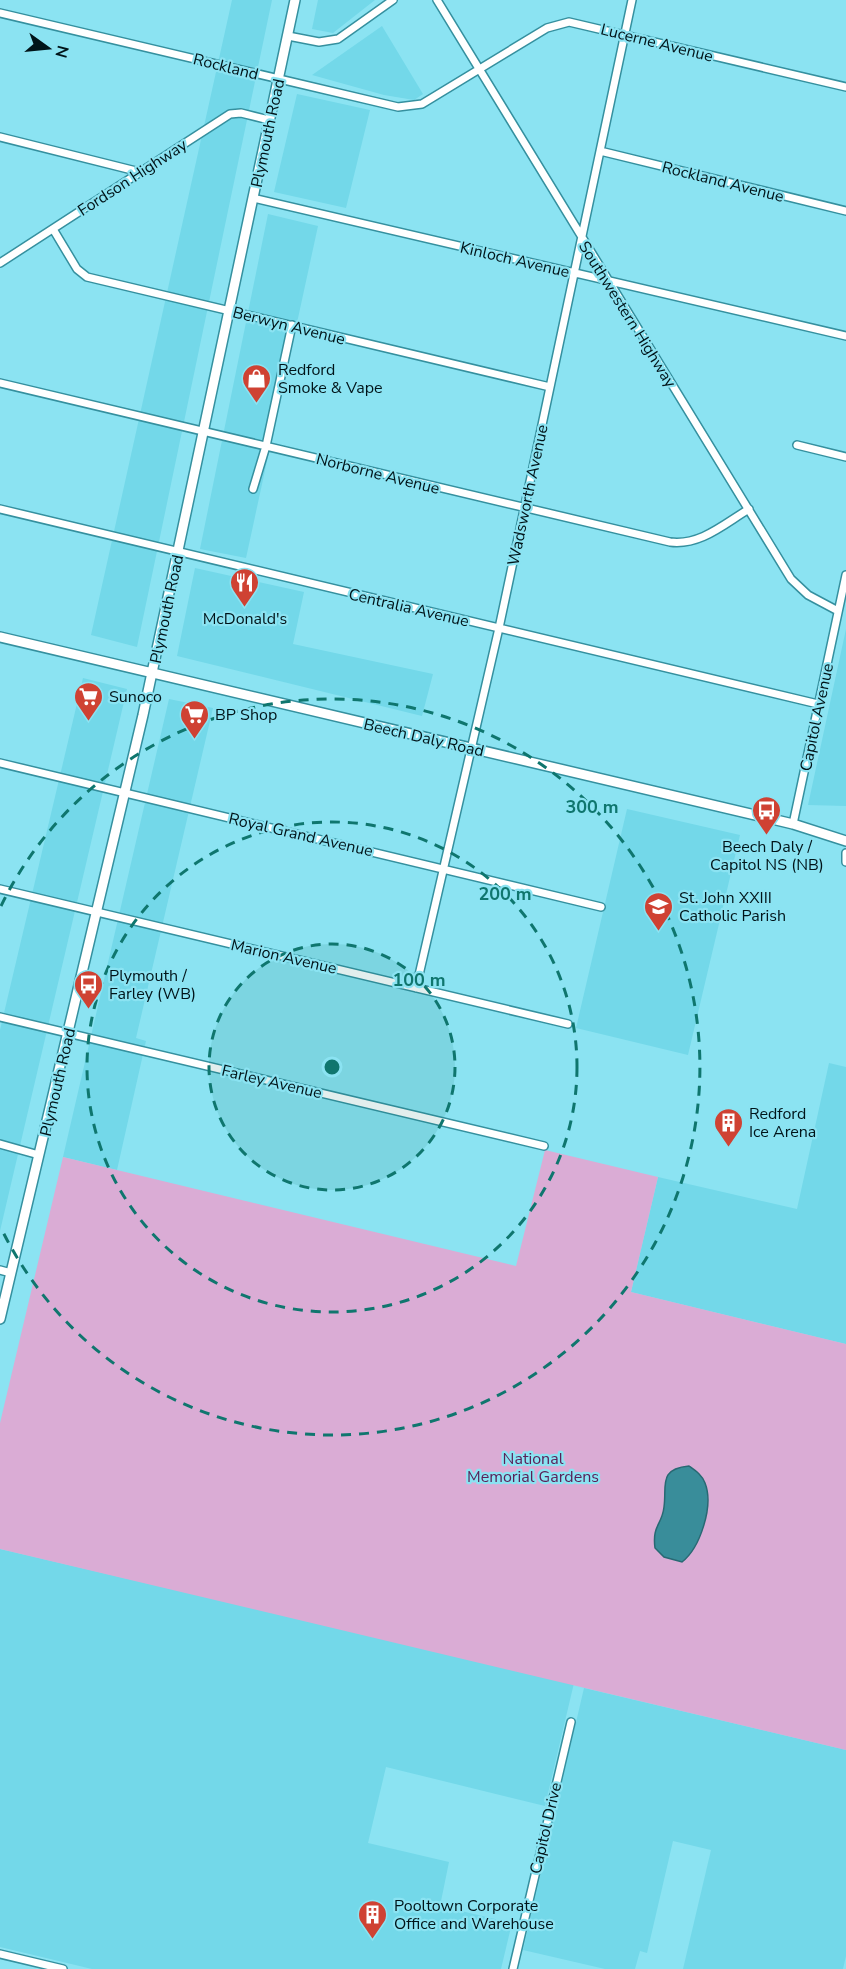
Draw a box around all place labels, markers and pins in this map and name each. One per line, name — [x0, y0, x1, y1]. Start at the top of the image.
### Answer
place label: Redford Smoke & Vape — [278, 359, 382, 399]
shop icon: Redford Smoke & Vape — [241, 362, 273, 404]
restaurant icon: McDonald's — [229, 566, 261, 608]
place label: McDonald's — [203, 608, 287, 630]
supermarket icon: Sunoco — [72, 680, 104, 722]
place label: Sunoco — [109, 686, 162, 708]
supermarket icon: BP Shop — [178, 698, 210, 740]
place label: BP Shop — [215, 704, 277, 726]
bus stop icon: Beech Daly / Capitol NS (NB) — [751, 794, 783, 836]
place label: Beech Daly / Capitol NS (NB) — [710, 836, 824, 876]
place label: St. John XXIII Catholic Parish — [679, 887, 786, 927]
school or university icon: St. John XXIII Catholic Parish — [642, 890, 674, 932]
place label: Plymouth / Farley (WB) — [109, 965, 196, 1005]
bus stop icon: Plymouth / Farley (WB) — [72, 968, 104, 1010]
centre of rings — [322, 1057, 342, 1077]
place label: Redford Ice Arena — [749, 1103, 816, 1143]
building icon: Redford Ice Arena — [712, 1106, 744, 1148]
place label: Pooltown Corporate Office and Warehouse — [394, 1895, 554, 1935]
building icon: Pooltown Corporate Office and Warehouse — [357, 1898, 389, 1940]

